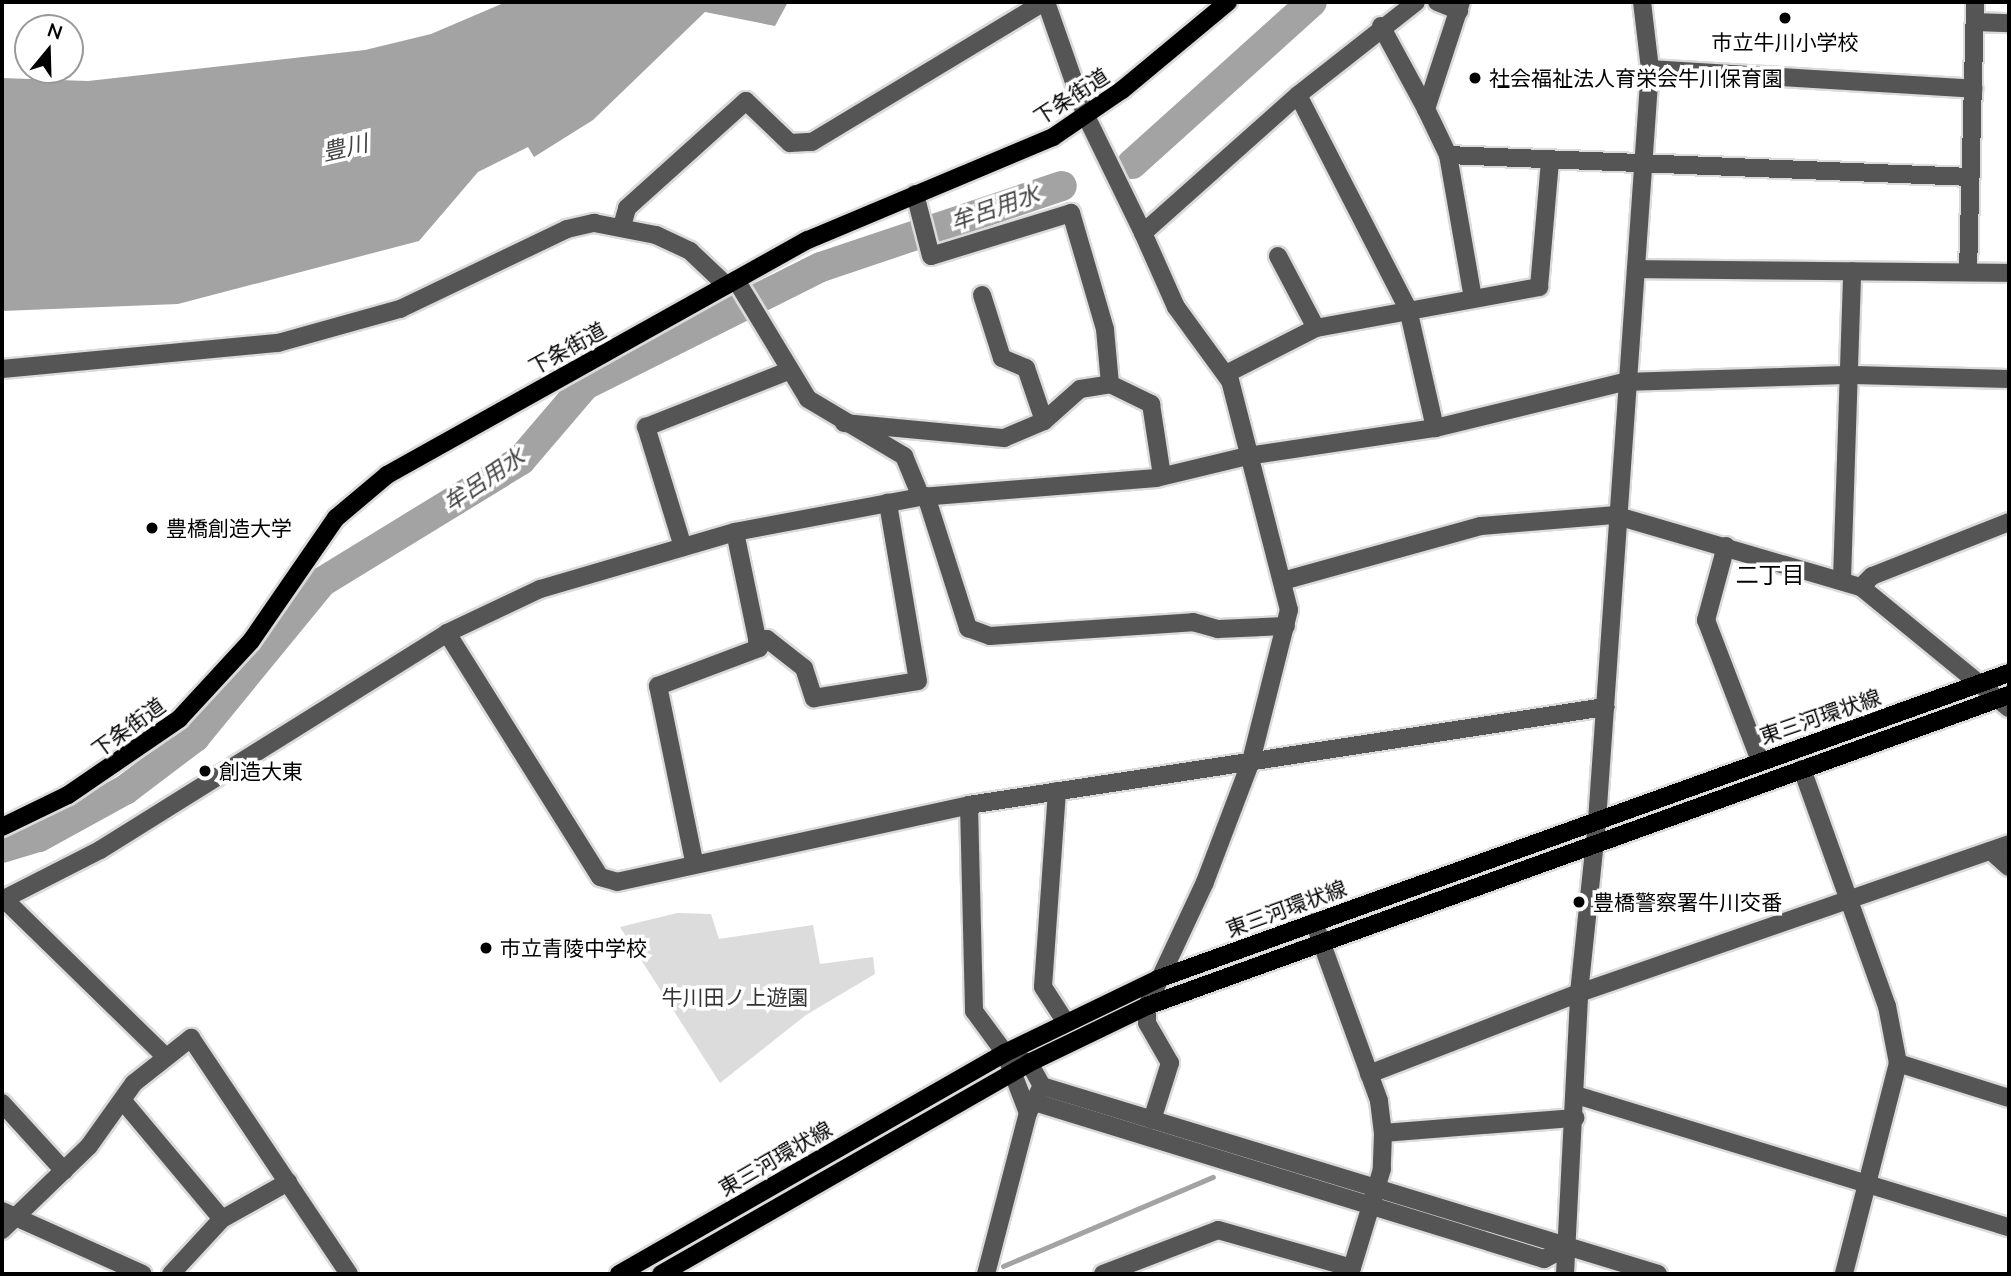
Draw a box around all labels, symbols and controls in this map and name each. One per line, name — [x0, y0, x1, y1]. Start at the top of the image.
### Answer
marker: 市立牛川小学校 — [1777, 10, 1793, 26]
north arrow — [14, 14, 84, 84]
text: N — [44, 17, 66, 45]
place label: 市立牛川小学校 — [1712, 29, 1858, 55]
street label: 下条街道 — [1029, 63, 1113, 129]
place label: 社会福祉法人育栄会牛川保育園 — [1489, 65, 1783, 91]
marker: 社会福祉法人育栄会牛川保育園 — [1467, 70, 1483, 86]
water label: 豊川 — [319, 129, 371, 167]
water label: 牟呂用水 — [947, 180, 1043, 236]
street label: 下条街道 — [524, 317, 610, 379]
water label: 牟呂用水 — [438, 443, 530, 517]
place label: 豊橋創造大学 — [166, 515, 292, 541]
marker: 豊橋創造大学 — [144, 520, 160, 536]
district label: 二丁目 — [1736, 561, 1804, 589]
street label: 東三河環状線 — [1756, 684, 1884, 748]
street label: 下条街道 — [87, 692, 169, 762]
place label: 創造大東 — [219, 758, 303, 784]
marker: 創造大東 — [197, 763, 213, 779]
street label: 東三河環状線 — [1222, 875, 1350, 941]
place label: 豊橋警察署牛川交番 — [1593, 889, 1782, 915]
marker: 豊橋警察署牛川交番 — [1571, 894, 1587, 910]
place label: 市立青陵中学校 — [500, 935, 647, 961]
marker: 市立青陵中学校 — [478, 940, 494, 956]
park label: 牛川田ノ上遊園 — [662, 984, 808, 1010]
street label: 東三河環状線 — [714, 1116, 836, 1200]

